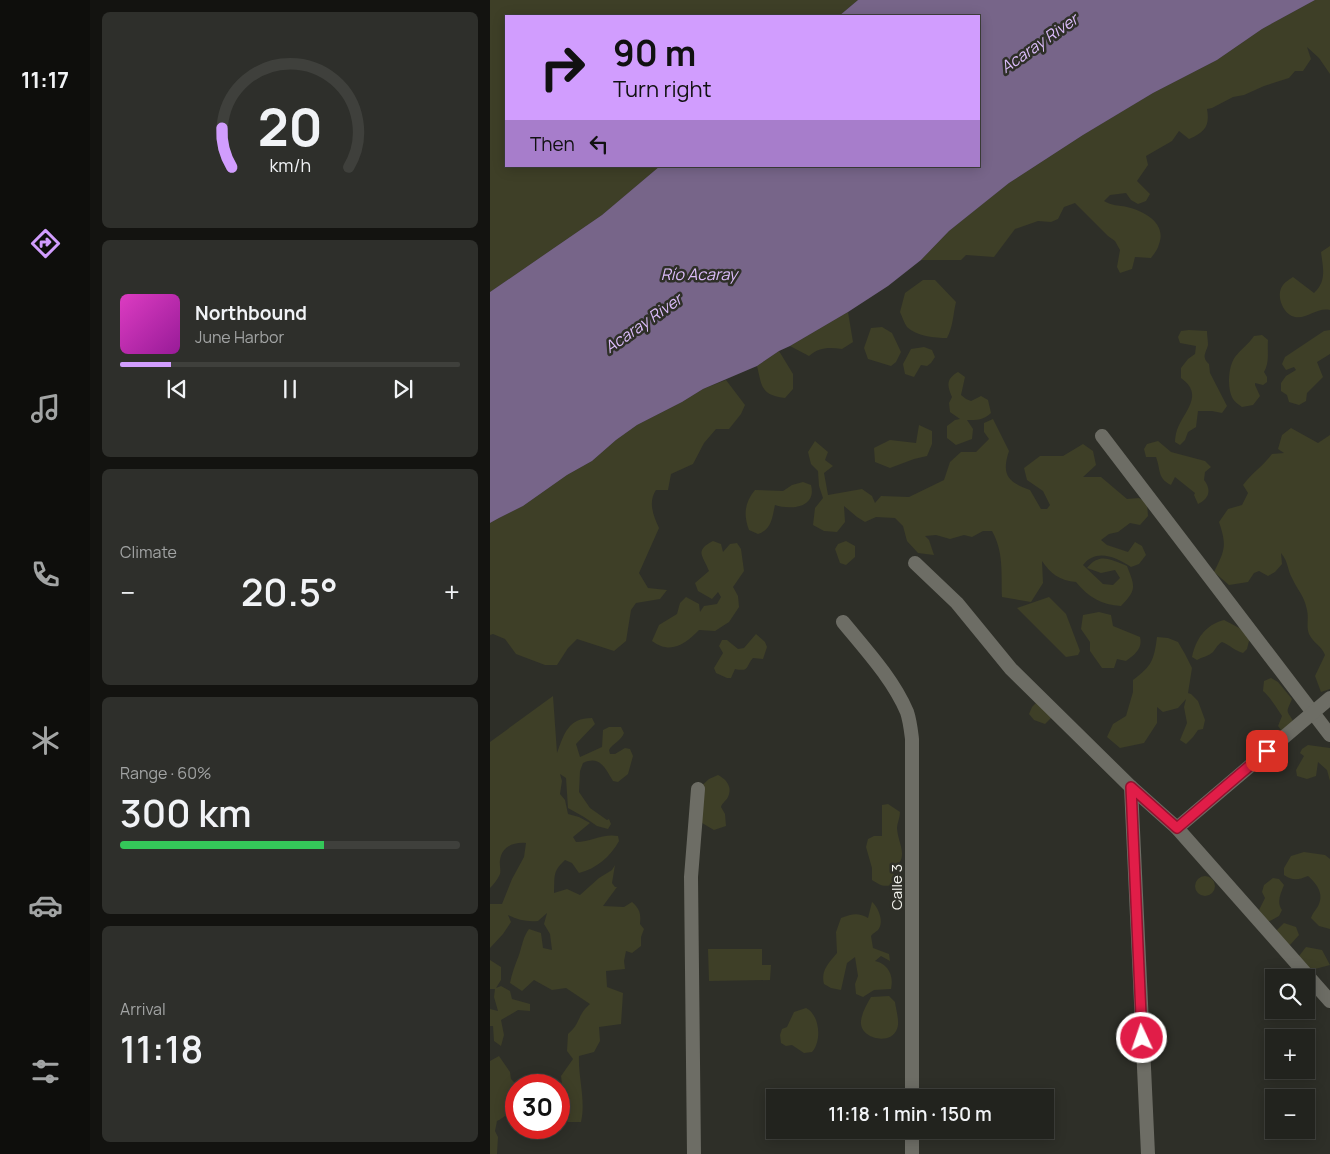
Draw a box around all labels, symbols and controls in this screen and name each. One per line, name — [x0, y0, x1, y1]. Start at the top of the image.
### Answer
water label: Acaray River — [996, 7, 1084, 78]
text: 90 m — [613, 29, 696, 77]
icon: right — [530, 35, 595, 100]
text: 11:17 — [21, 65, 69, 95]
text: Turn right — [613, 74, 711, 104]
text: 20 — [257, 91, 323, 162]
icon: left — [585, 130, 613, 158]
text: Then — [530, 131, 575, 157]
text: km/h — [269, 153, 311, 177]
icon: directions — [28, 226, 63, 261]
water label: Río Acaray — [661, 263, 740, 285]
water label: Acaray River — [600, 287, 688, 358]
text: Northbound — [195, 300, 307, 326]
text: June Harbor — [195, 326, 284, 348]
icon: previous — [163, 375, 191, 403]
icon: pause — [276, 375, 304, 403]
icon: next — [389, 375, 417, 403]
icon: music — [28, 391, 63, 426]
text: Climate — [120, 541, 177, 563]
icon: phone — [28, 557, 63, 592]
text: 20.5° — [241, 565, 338, 617]
text: − — [120, 573, 135, 611]
text: + — [444, 573, 460, 611]
icon: climate — [28, 723, 63, 758]
pin — [1246, 730, 1288, 772]
icon: arrive — [1253, 737, 1281, 765]
text: Range · 60% — [120, 762, 211, 784]
text: 300 km — [120, 786, 252, 838]
street label: Calle 3 — [886, 864, 907, 910]
icon: car — [28, 888, 63, 923]
map controls — [1265, 969, 1315, 1139]
button: search — [1265, 969, 1315, 1019]
text: Arrival — [120, 998, 166, 1020]
position arrow — [1115, 1011, 1167, 1063]
text: 11:18 — [120, 1022, 203, 1074]
button: + — [1265, 1029, 1315, 1079]
icon: filters — [28, 1054, 63, 1089]
speed limit sign: 30 — [505, 1074, 570, 1139]
button: − — [1265, 1089, 1315, 1139]
text: 11:18 · 1 min · 150 m — [828, 1101, 992, 1127]

